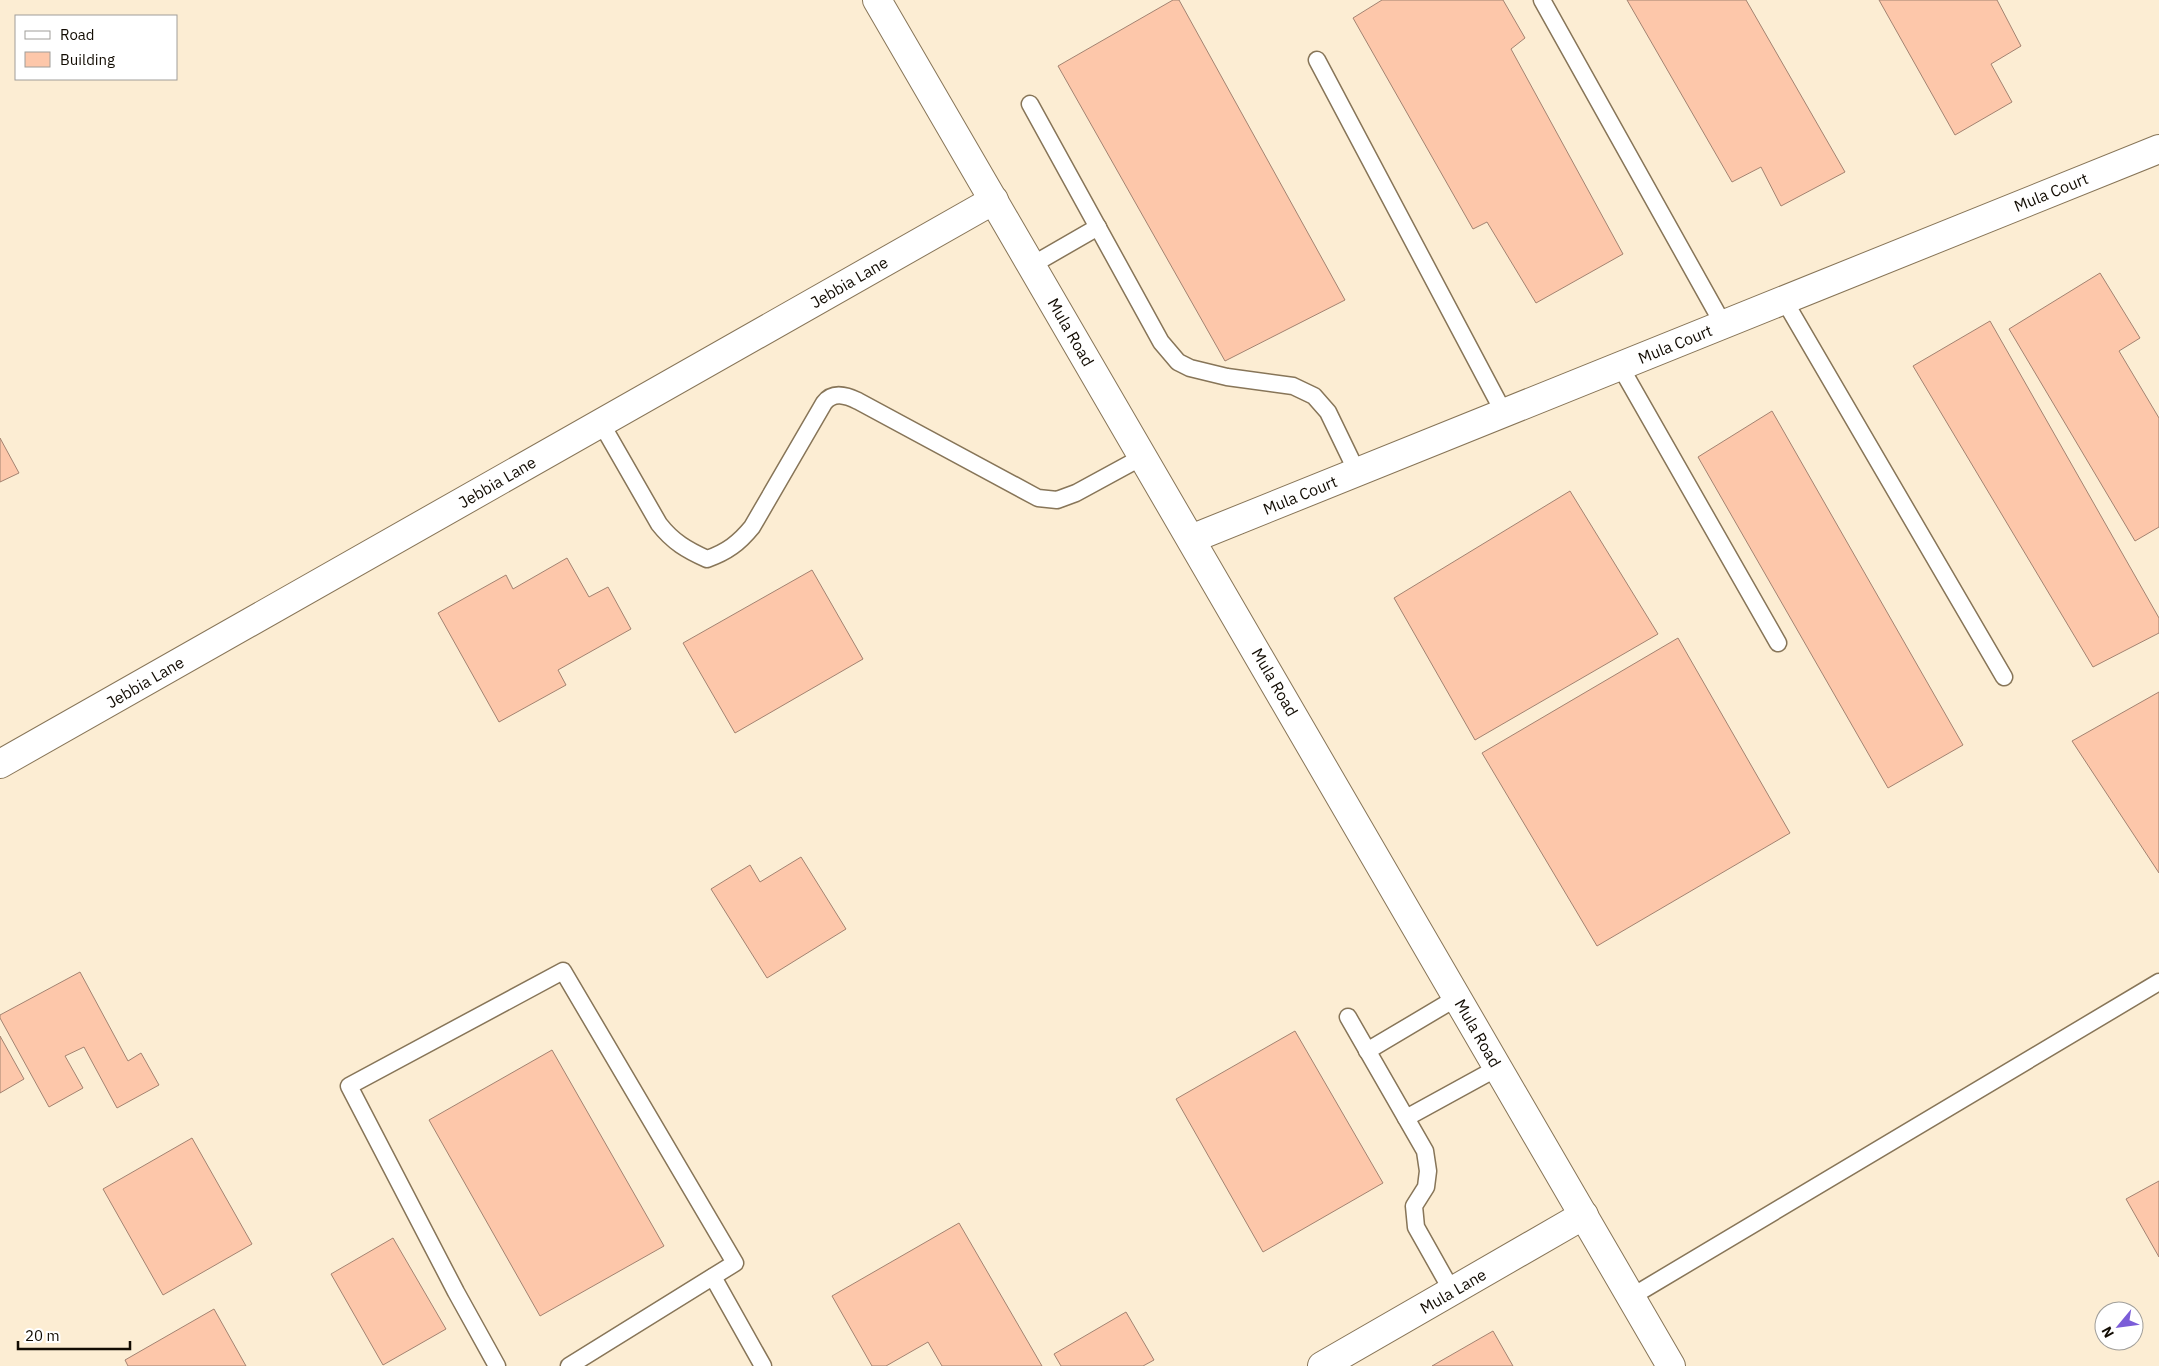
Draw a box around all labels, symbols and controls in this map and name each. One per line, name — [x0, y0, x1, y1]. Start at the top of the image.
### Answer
legend — [15, 15, 178, 80]
text: Road — [60, 25, 95, 44]
text: Building — [60, 50, 115, 69]
street label: Mula Court — [2011, 168, 2091, 216]
street label: Jebbia Lane — [807, 252, 892, 312]
street label: Mula Road — [1043, 294, 1099, 370]
street label: Mula Court — [1635, 320, 1715, 368]
street label: Jebbia Lane — [455, 452, 540, 512]
street label: Mula Court — [1260, 471, 1340, 519]
street label: Mula Road — [1247, 644, 1303, 720]
street label: Jebbia Lane — [103, 652, 188, 712]
street label: Mula Road — [1450, 995, 1506, 1071]
street label: Mula Lane — [1416, 1264, 1490, 1318]
north arrow — [2094, 1301, 2144, 1351]
scale bar — [18, 1318, 130, 1350]
text: N — [2097, 1324, 2118, 1341]
text: 20 m — [25, 1326, 60, 1345]

